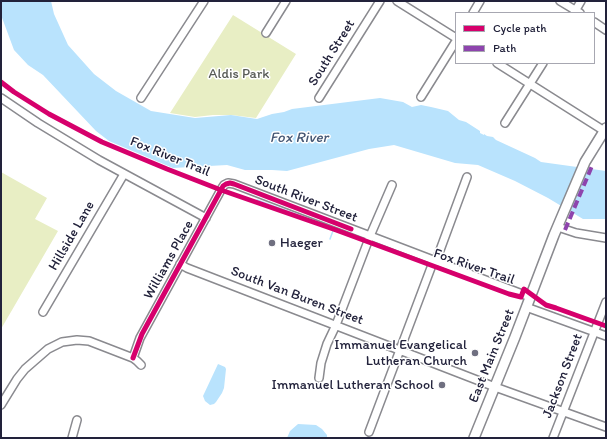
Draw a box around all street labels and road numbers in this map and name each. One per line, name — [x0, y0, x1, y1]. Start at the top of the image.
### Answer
street label: South Street — [305, 17, 359, 89]
street label: Fox River Trail — [128, 133, 212, 181]
street label: South River Street — [252, 172, 360, 226]
street label: Hillside Lane — [45, 198, 99, 274]
street label: Williams Place — [140, 218, 198, 302]
street label: Fox River Trail — [431, 245, 517, 289]
street label: South Van Buren Street — [228, 263, 366, 329]
street label: East Main Street — [466, 307, 518, 405]
street label: Jackson Street — [539, 331, 587, 421]

